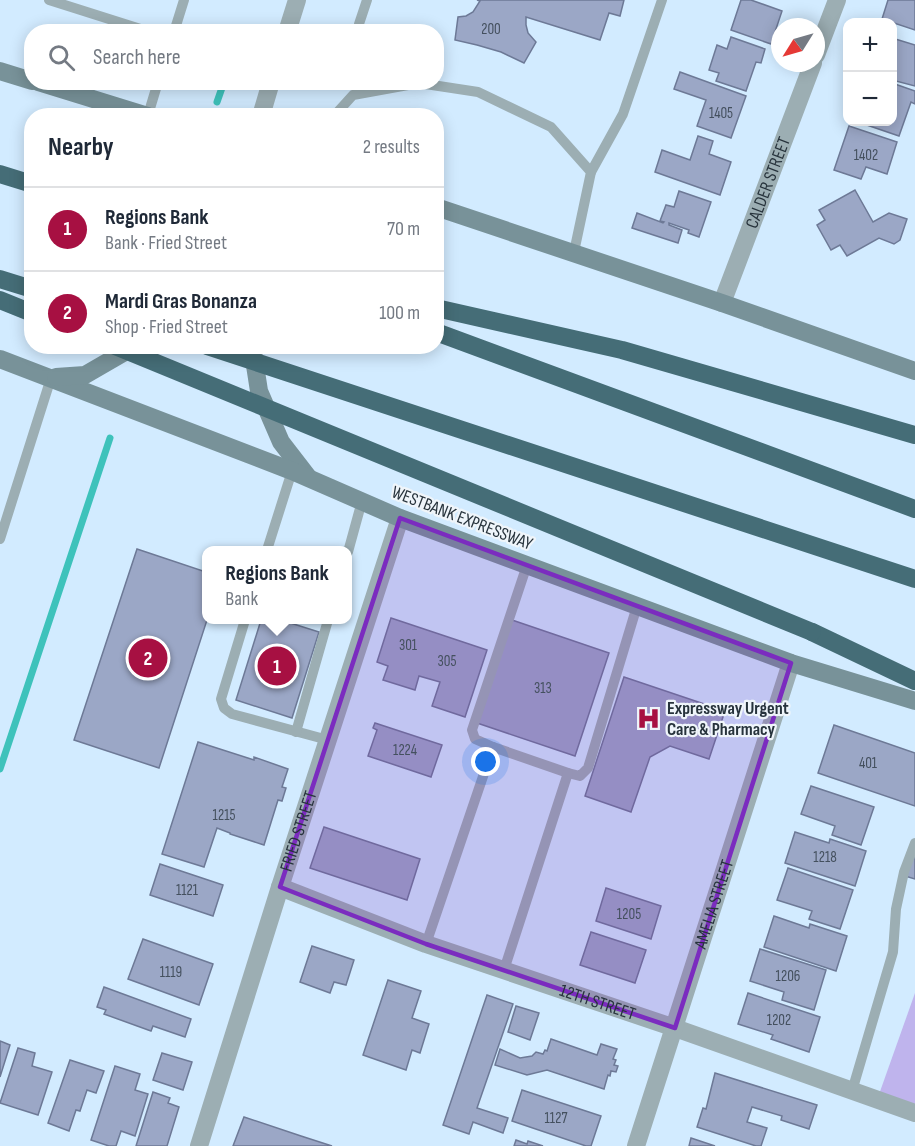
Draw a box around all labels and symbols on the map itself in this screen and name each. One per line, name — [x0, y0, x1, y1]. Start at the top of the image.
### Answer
north arrow — [771, 18, 825, 72]
house number: 200 — [481, 20, 501, 39]
house number: 1405 — [709, 104, 733, 123]
street label: CALDER STREET — [741, 134, 795, 231]
house number: 1402 — [854, 146, 878, 165]
street label: WESTBANK EXPRESSWAY — [389, 481, 536, 555]
pin: 2 — [128, 636, 168, 680]
house number: 301 — [399, 636, 418, 655]
pin: 1 — [258, 644, 296, 688]
house number: 305 — [438, 652, 457, 671]
house number: 313 — [534, 679, 552, 698]
place label: Expressway Urgent Care & Pharmacy — [667, 698, 789, 740]
hospital icon: Expressway Urgent Care & Pharmacy — [636, 705, 662, 731]
house number: 1224 — [393, 741, 417, 760]
your location — [471, 747, 500, 776]
house number: 401 — [859, 754, 878, 773]
street label: FRIED STREET — [275, 788, 321, 874]
house number: 1215 — [213, 806, 235, 825]
house number: 1218 — [813, 848, 837, 867]
street label: AMELIA STREET — [689, 857, 738, 952]
house number: 1121 — [176, 881, 199, 900]
house number: 1205 — [617, 905, 641, 924]
house number: 1119 — [160, 963, 182, 982]
house number: 1206 — [776, 967, 800, 986]
street label: 12TH STREET — [557, 979, 638, 1024]
house number: 1202 — [767, 1011, 791, 1030]
house number: 1127 — [545, 1109, 567, 1128]

